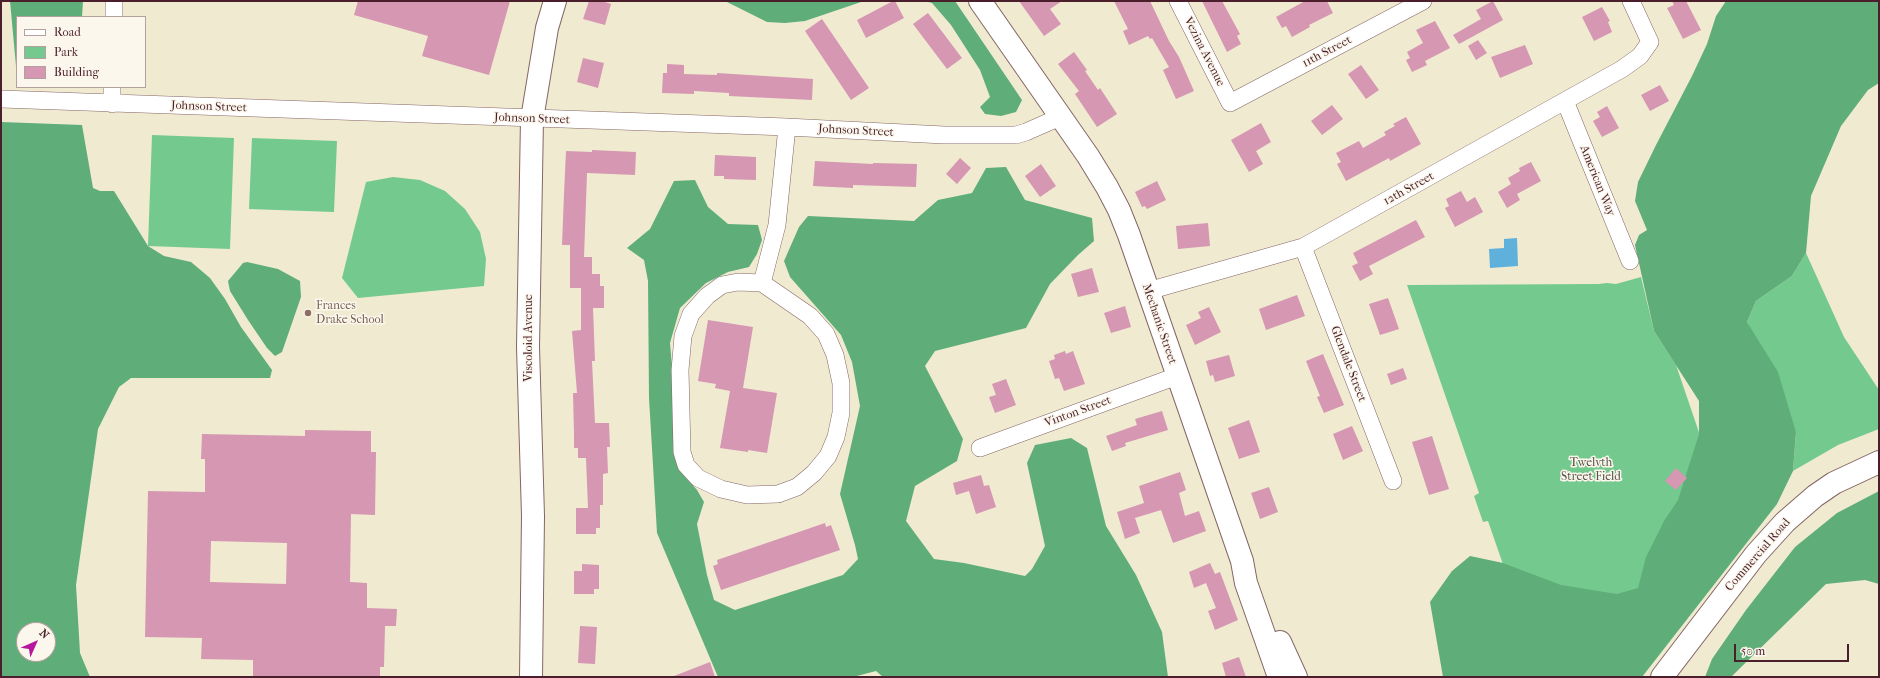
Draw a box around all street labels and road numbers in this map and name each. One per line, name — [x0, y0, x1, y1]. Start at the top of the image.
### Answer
street label: Vezina Avenue — [1180, 15, 1228, 89]
street label: 11th Street — [1300, 33, 1354, 71]
street label: Johnson Street — [171, 98, 247, 116]
street label: Johnson Street — [494, 110, 570, 128]
street label: Johnson Street — [818, 122, 894, 140]
street label: American Way — [1576, 143, 1618, 219]
street label: 12th Street — [1381, 169, 1437, 209]
street label: Mechanic Street — [1138, 282, 1180, 366]
street label: Viscoloid Avenue — [522, 294, 536, 382]
street label: Glendale Street — [1327, 324, 1369, 404]
street label: Vinton Street — [1043, 393, 1113, 431]
street label: Commercial Road — [1722, 516, 1794, 594]

